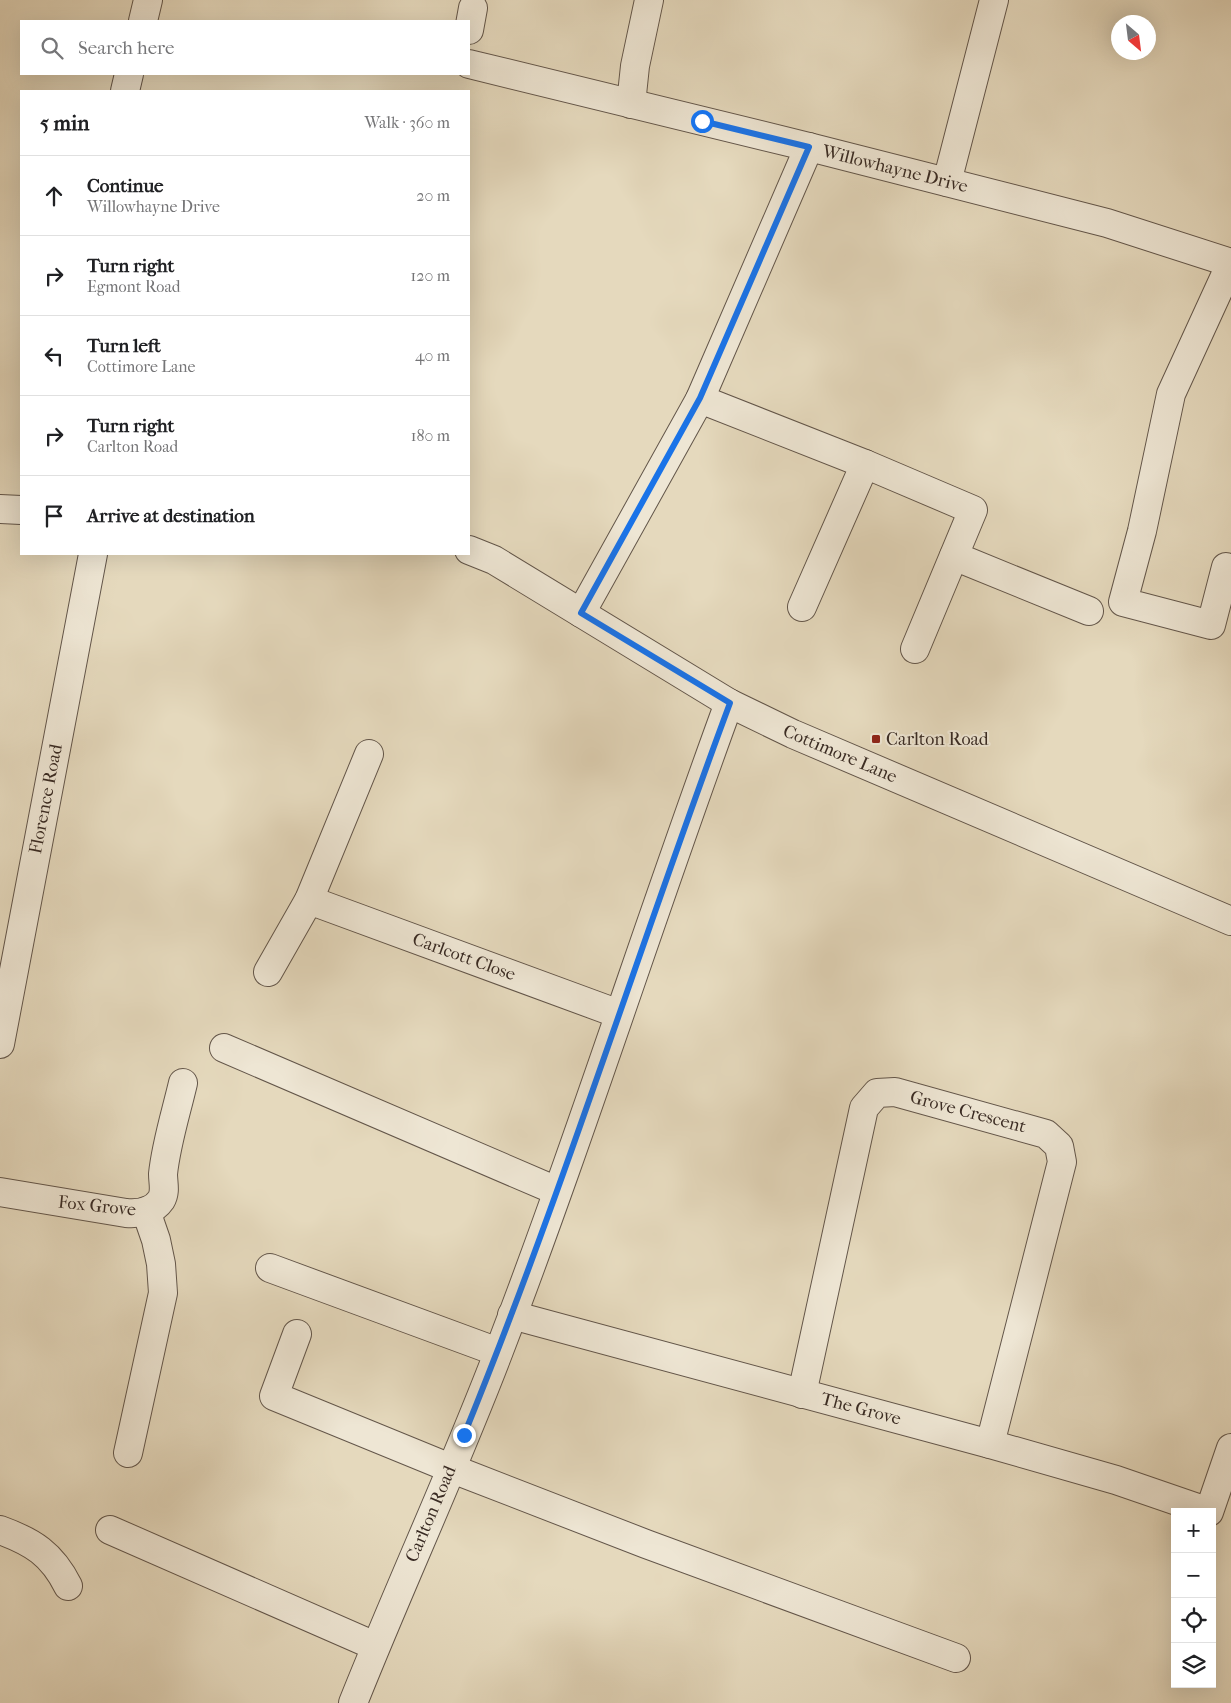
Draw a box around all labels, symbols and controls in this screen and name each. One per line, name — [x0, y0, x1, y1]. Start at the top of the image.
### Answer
north arrow — [1111, 15, 1156, 60]
search box — [20, 20, 470, 75]
icon: search — [38, 34, 66, 62]
text: Search here — [78, 37, 174, 59]
route start — [691, 110, 714, 133]
text: 5 min — [40, 111, 89, 135]
text: Walk · 360 m — [364, 113, 450, 132]
street label: Willowhayne Drive — [819, 140, 970, 197]
text: Continue — [87, 175, 163, 197]
icon: ahead — [40, 182, 68, 210]
text: 20 m — [416, 186, 450, 205]
text: Willowhayne Drive — [87, 197, 220, 216]
text: Turn right — [87, 255, 174, 277]
icon: right — [40, 262, 68, 290]
text: 120 m — [411, 266, 450, 285]
text: Egmont Road — [87, 277, 181, 296]
text: Turn left — [87, 335, 161, 357]
icon: left — [40, 342, 68, 370]
text: 40 m — [415, 346, 450, 365]
text: Cottimore Lane — [87, 357, 195, 376]
text: Turn right — [87, 415, 174, 437]
icon: right — [40, 422, 68, 450]
text: 180 m — [411, 426, 450, 445]
text: Carlton Road — [87, 437, 178, 456]
icon: arrive — [40, 502, 68, 530]
text: Arrive at destination — [87, 505, 255, 527]
street label: Cottimore Lane — [780, 720, 900, 788]
place label: Carlton Road — [886, 729, 989, 750]
marker: Carlton Road — [870, 733, 882, 745]
street label: Florence Road — [25, 742, 67, 856]
street label: Carlcott Close — [410, 929, 519, 985]
street label: Grove Crescent — [908, 1086, 1029, 1138]
street label: Fox Grove — [57, 1191, 137, 1221]
street label: The Grove — [819, 1388, 903, 1430]
route end — [453, 1424, 476, 1447]
street label: Carlton Road — [401, 1462, 461, 1565]
map controls — [1171, 1508, 1216, 1688]
button: + — [1171, 1508, 1216, 1553]
button: − — [1171, 1553, 1216, 1598]
button: locate — [1171, 1598, 1216, 1643]
button: layers — [1171, 1643, 1216, 1688]

